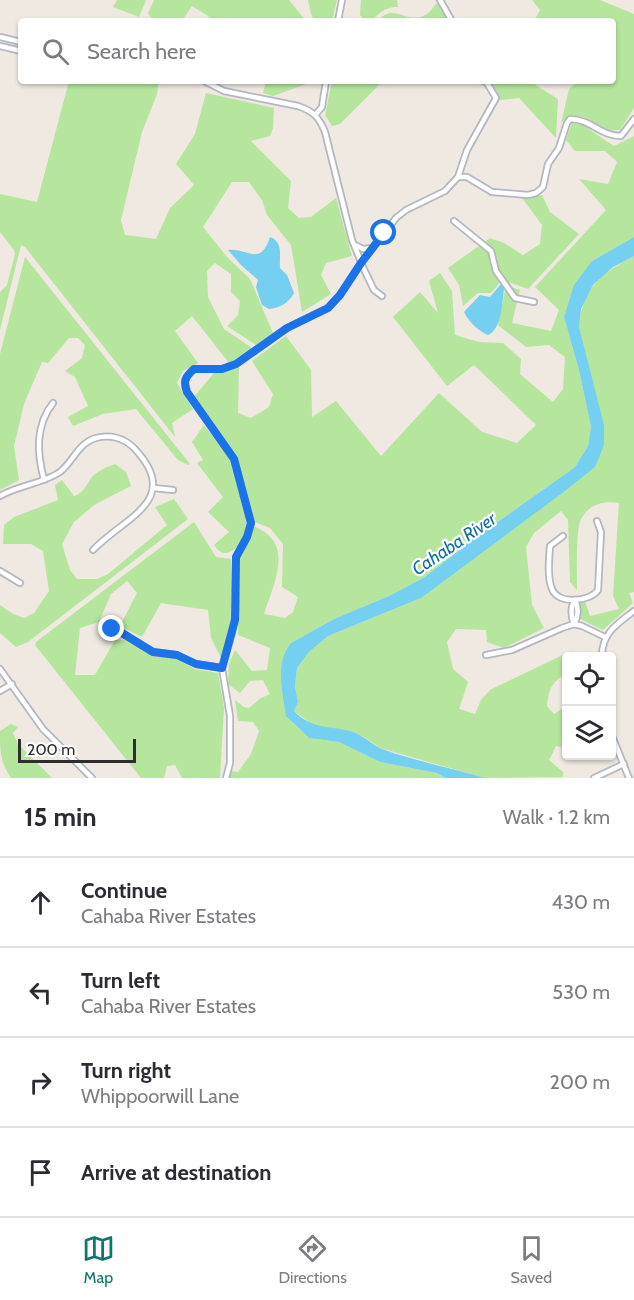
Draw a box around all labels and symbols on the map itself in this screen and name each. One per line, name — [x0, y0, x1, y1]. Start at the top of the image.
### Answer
route start — [370, 219, 396, 245]
water label: Cahaba River — [408, 507, 502, 580]
route end — [98, 615, 124, 641]
scale bar — [18, 736, 136, 764]

